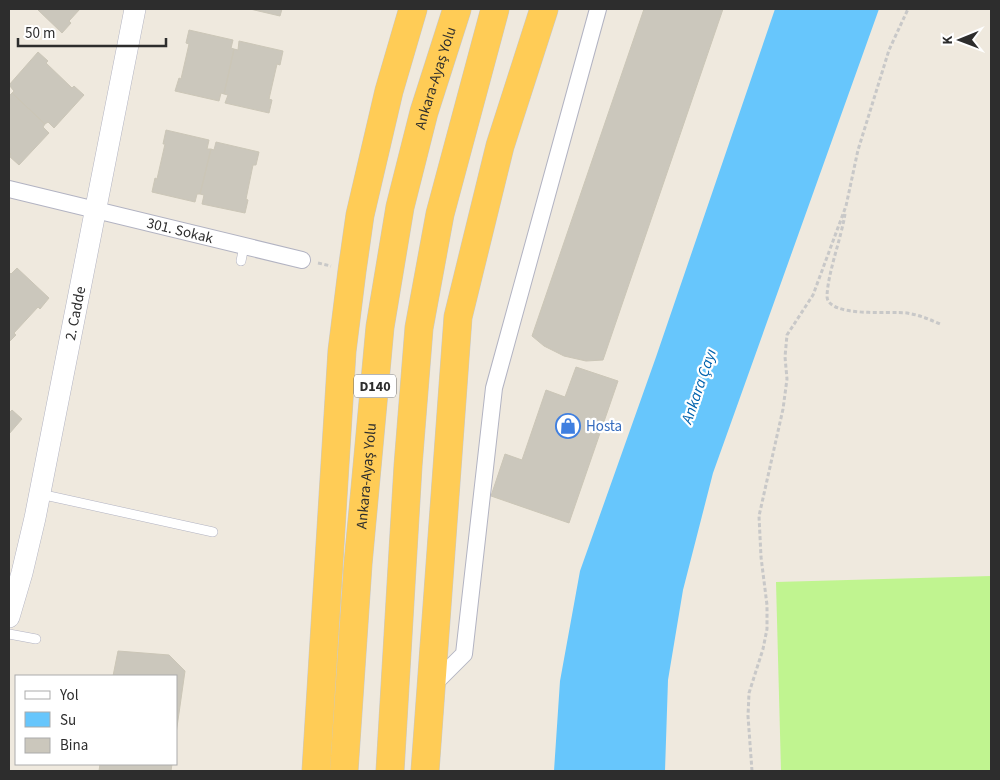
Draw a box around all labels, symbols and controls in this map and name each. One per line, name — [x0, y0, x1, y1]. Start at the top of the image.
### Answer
scale bar — [18, 15, 165, 47]
north arrow — [935, 15, 985, 65]
text: 50 m — [25, 23, 55, 44]
street label: Ankara-Ayaş Yolu — [410, 24, 462, 132]
text: K — [938, 35, 958, 45]
street label: 301. Sokak — [145, 213, 216, 249]
street label: 2. Cadde — [60, 285, 91, 342]
water label: Ankara Çayı — [676, 346, 722, 428]
road number: D140 — [354, 374, 396, 398]
shop icon: Hosta — [555, 413, 581, 439]
place label: Hosta — [586, 416, 622, 437]
street label: Ankara-Ayaş Yolu — [351, 422, 382, 530]
legend — [15, 675, 178, 765]
text: Yol — [59, 685, 79, 706]
text: Su — [60, 710, 76, 731]
text: Bina — [60, 735, 88, 756]

